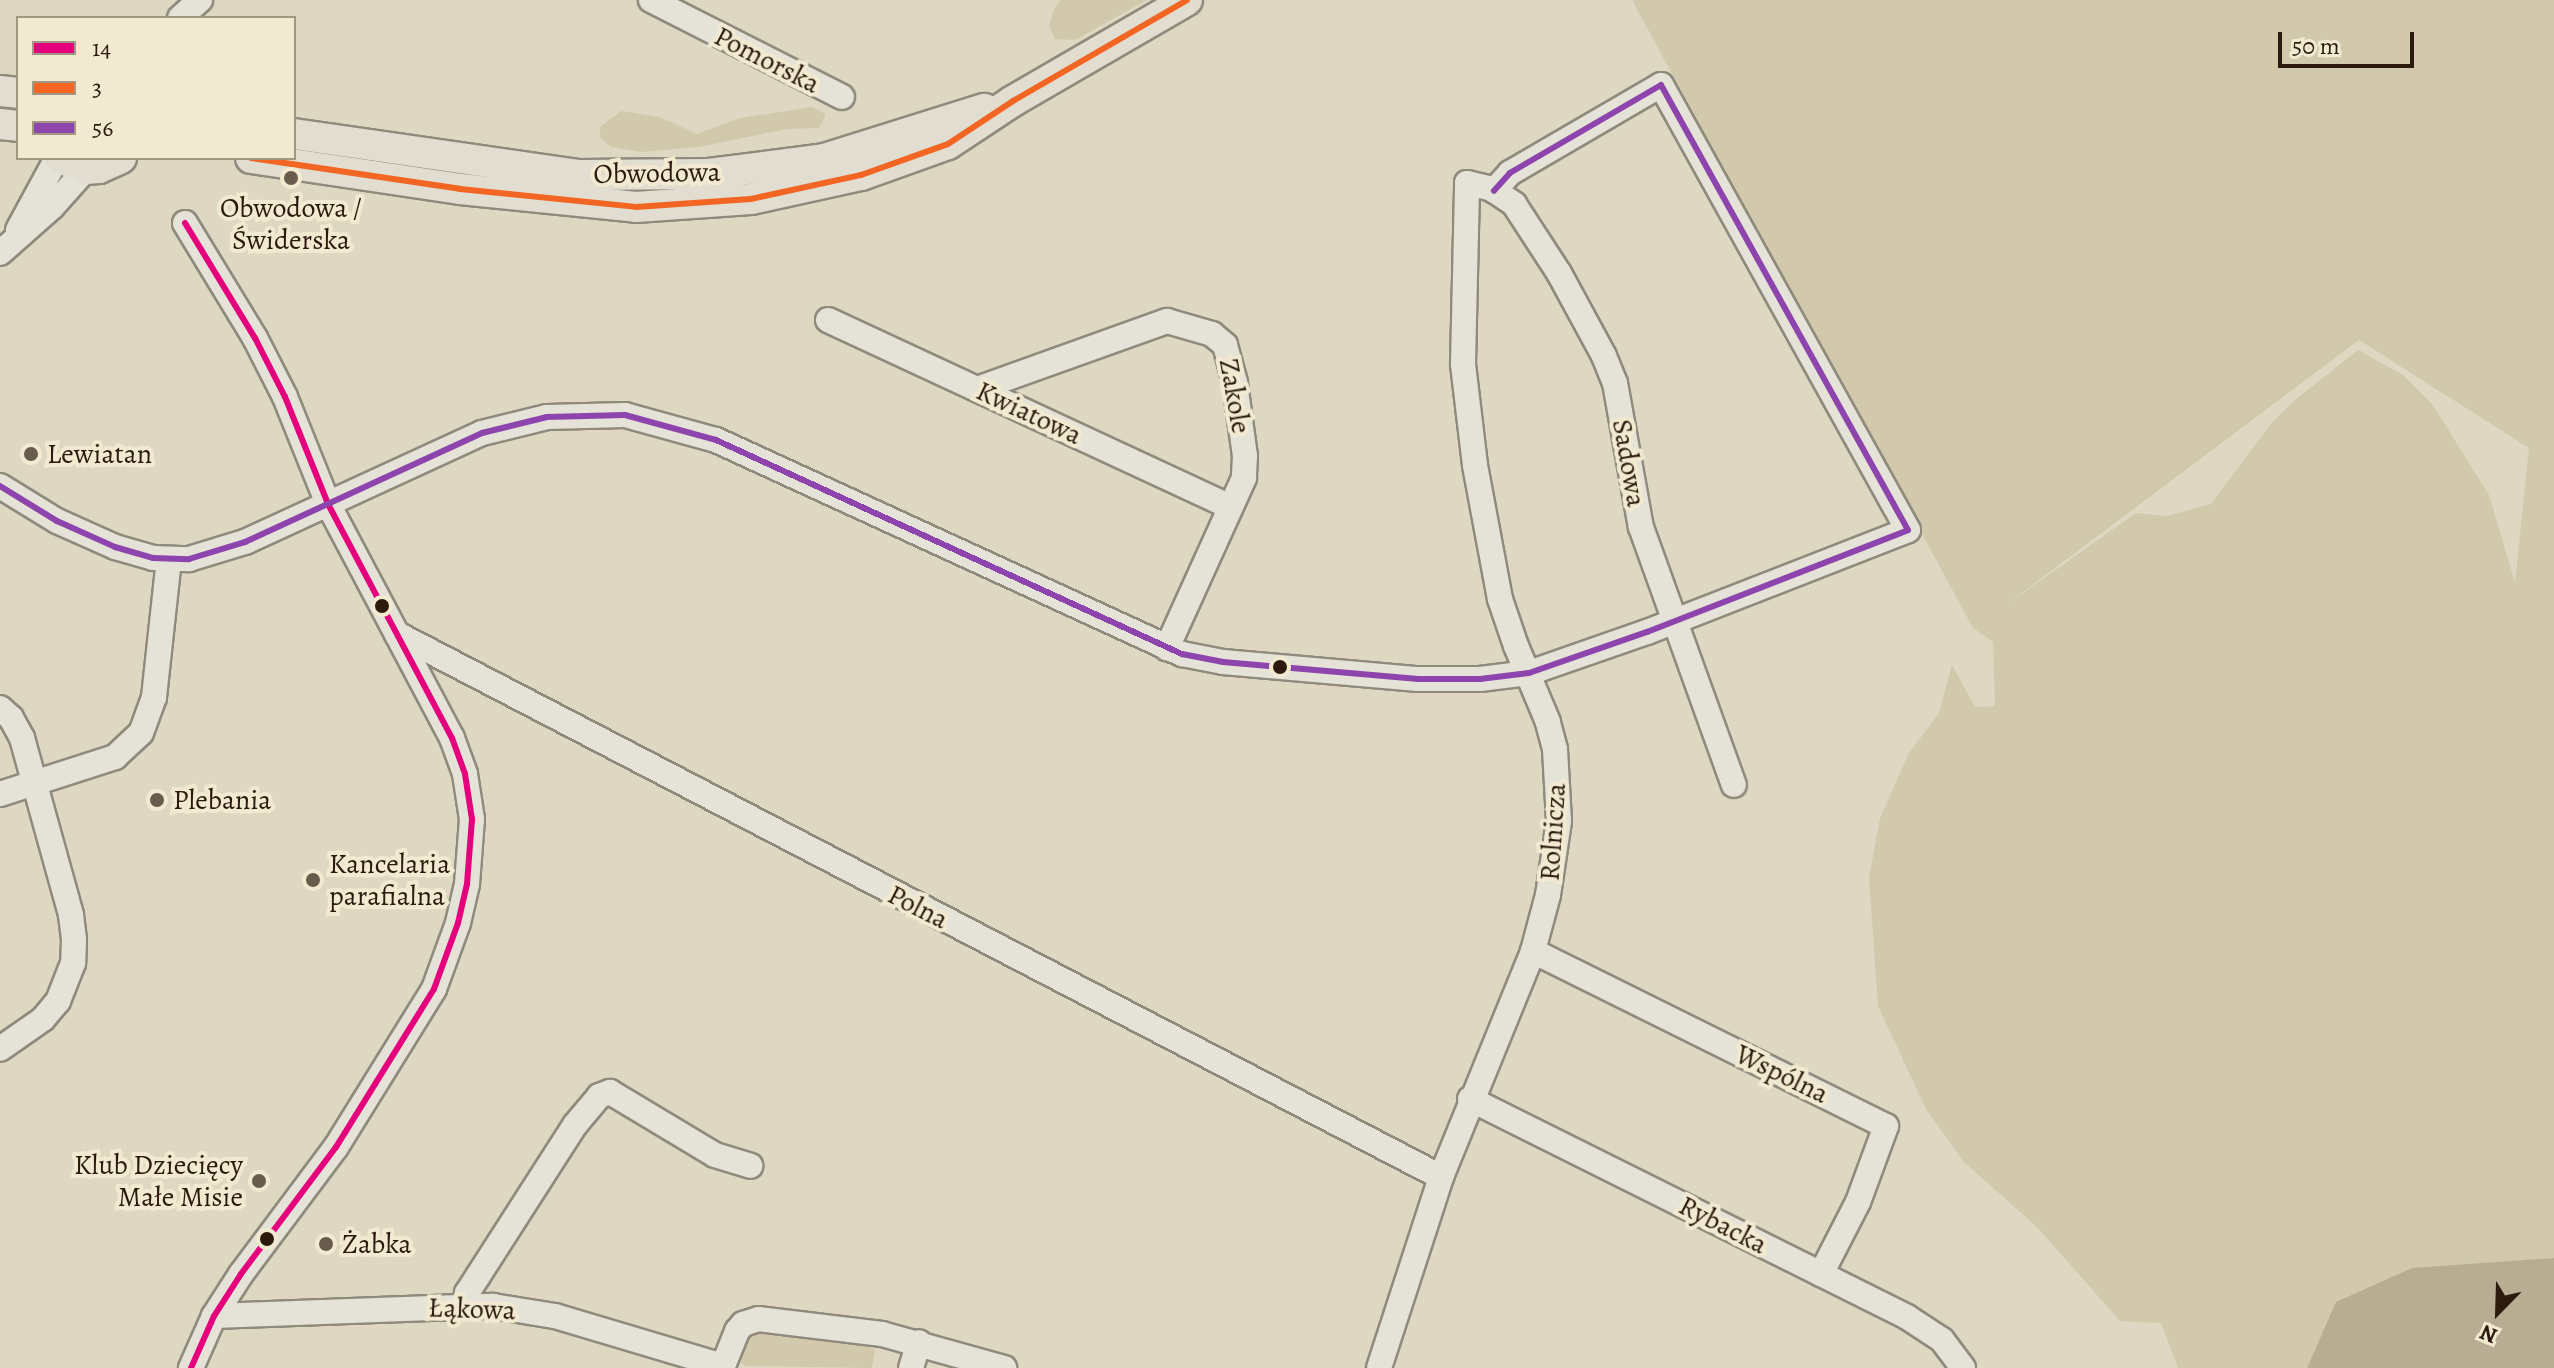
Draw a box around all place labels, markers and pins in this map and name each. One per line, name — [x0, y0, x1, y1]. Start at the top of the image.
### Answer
marker: Obwodowa / Świderska — [282, 169, 300, 187]
place label: Obwodowa / Świderska — [220, 191, 362, 257]
place label: Lewiatan — [47, 437, 152, 471]
marker: Lewiatan — [22, 445, 40, 463]
unlabelled marker — [374, 598, 390, 614]
unlabelled marker — [1272, 659, 1288, 675]
place label: Plebania — [173, 783, 271, 817]
marker: Plebania — [148, 791, 166, 809]
place label: Kancelaria parafialna — [329, 847, 450, 913]
marker: Kancelaria parafialna — [304, 871, 322, 889]
place label: Klub Dziecięcy Małe Misie — [74, 1148, 243, 1214]
marker: Klub Dziecięcy Małe Misie — [250, 1172, 268, 1190]
place label: Żabka — [342, 1227, 412, 1261]
unlabelled marker — [259, 1231, 275, 1247]
marker: Żabka — [317, 1235, 335, 1253]

